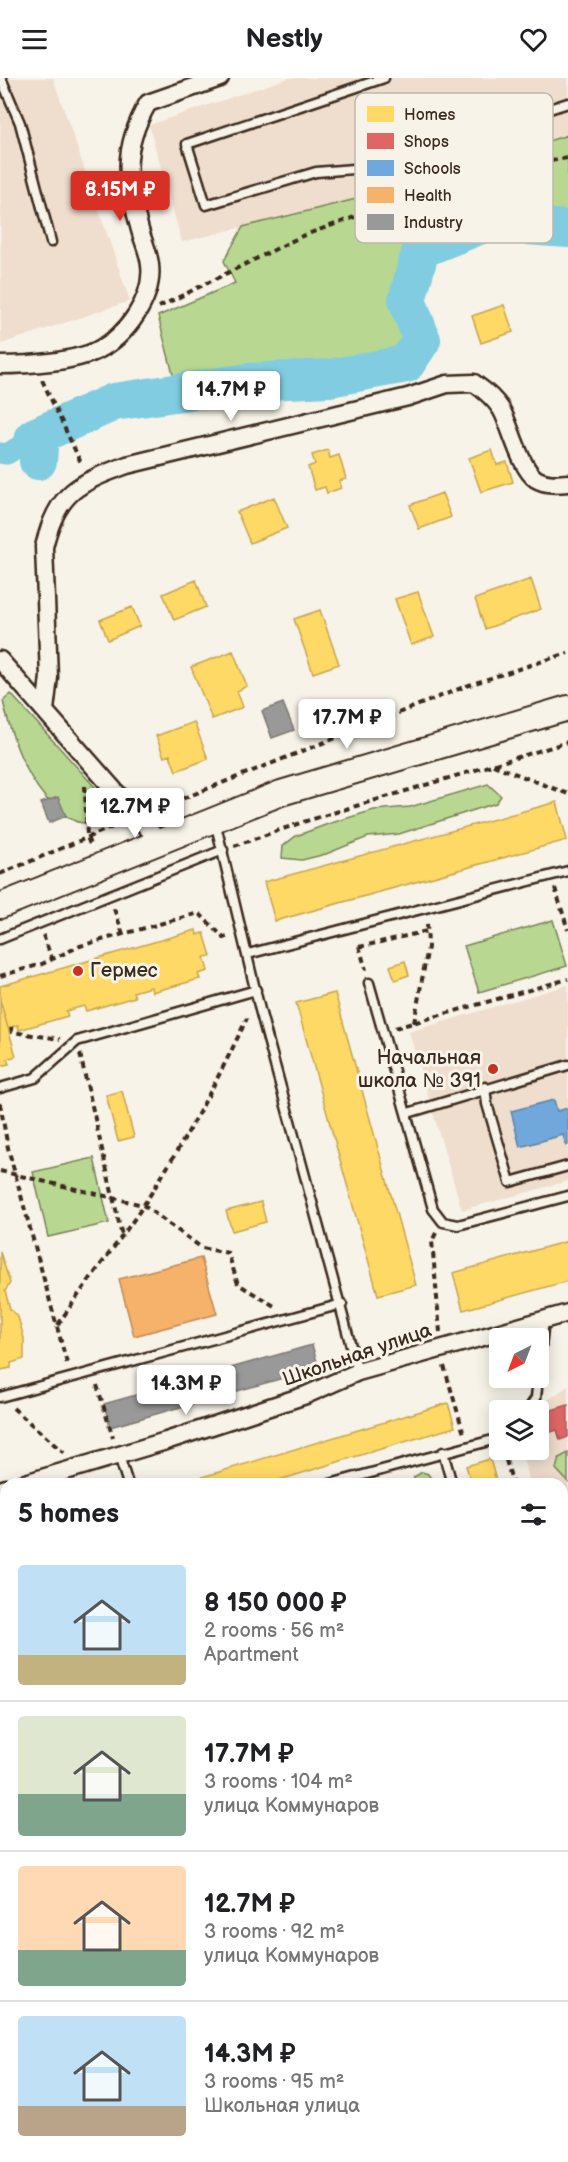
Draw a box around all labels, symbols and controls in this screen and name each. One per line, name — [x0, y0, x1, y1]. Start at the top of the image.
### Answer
icon: menu — [18, 23, 51, 56]
text: Nestly — [245, 23, 323, 55]
icon: heart — [517, 23, 550, 56]
legend — [355, 93, 553, 243]
text: Homes — [404, 106, 456, 125]
text: Shops — [404, 133, 449, 152]
text: Schools — [404, 160, 461, 179]
pin: 8.15M ₽ — [65, 171, 175, 222]
text: 8.15M ₽ — [85, 178, 155, 202]
text: Health — [404, 187, 452, 206]
text: Industry — [404, 214, 463, 233]
pin: 14.7M ₽ — [176, 371, 286, 422]
text: 14.7M ₽ — [196, 378, 266, 402]
pin: 17.7M ₽ — [292, 699, 402, 750]
text: 17.7M ₽ — [312, 706, 382, 730]
pin: 12.7M ₽ — [80, 788, 190, 839]
text: 12.7M ₽ — [100, 795, 170, 819]
place label: Гермес — [90, 959, 158, 983]
marker: Гермес — [71, 964, 85, 978]
place label: Начальная школа № 391 — [358, 1046, 481, 1093]
marker: Начальная школа № 391 — [486, 1062, 500, 1076]
street label: Школьная улица — [279, 1318, 435, 1392]
north arrow — [489, 1328, 549, 1388]
map controls — [489, 1328, 549, 1460]
pin: 14.3M ₽ — [131, 1365, 241, 1416]
text: 14.3M ₽ — [151, 1372, 221, 1396]
button: layers — [489, 1400, 549, 1460]
icon: filters — [517, 1498, 550, 1531]
text: 5 homes — [18, 1499, 119, 1530]
text: 8 150 000 ₽ — [204, 1588, 347, 1619]
icon: home — [66, 1589, 138, 1661]
text: 2 rooms · 56 m² — [204, 1619, 344, 1643]
text: Apartment — [204, 1643, 299, 1667]
text: 17.7M ₽ — [204, 1739, 294, 1770]
icon: home — [66, 1740, 138, 1812]
text: 3 rooms · 104 m² — [204, 1770, 353, 1794]
text: улица Коммунаров — [204, 1794, 379, 1818]
text: 12.7M ₽ — [204, 1889, 295, 1920]
icon: home — [66, 1890, 138, 1962]
text: 3 rooms · 92 m² — [204, 1920, 345, 1944]
text: улица Коммунаров — [204, 1944, 379, 1968]
text: 14.3M ₽ — [204, 2039, 296, 2070]
icon: home — [66, 2040, 138, 2112]
text: 3 rooms · 95 m² — [204, 2070, 344, 2094]
text: Школьная улица — [204, 2094, 360, 2118]

